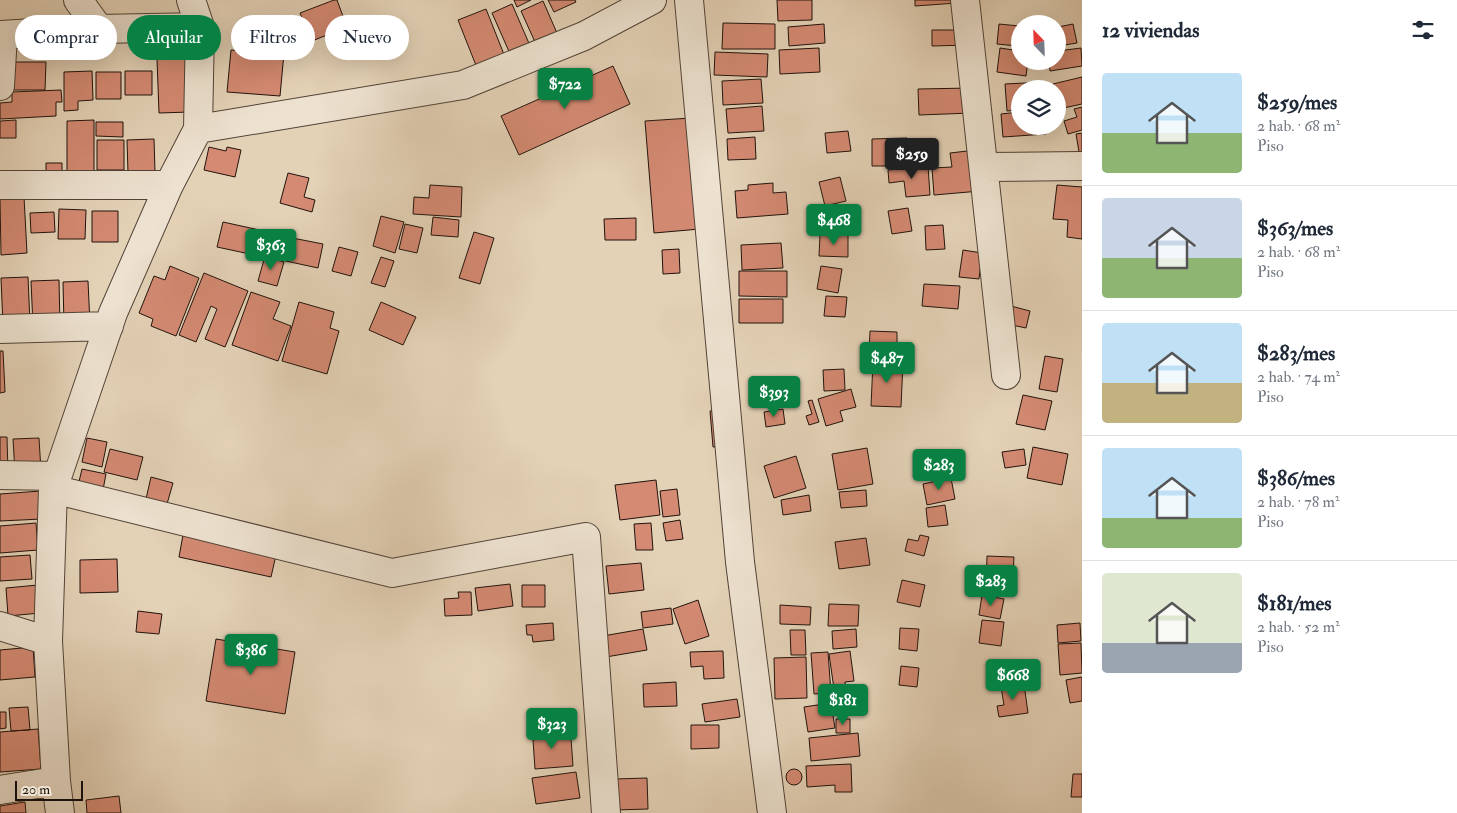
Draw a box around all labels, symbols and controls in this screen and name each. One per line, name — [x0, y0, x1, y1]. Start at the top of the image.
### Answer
chip: Comprar — [15, 15, 117, 60]
chip: Alquilar — [127, 15, 221, 60]
chip: Filtros — [231, 15, 315, 60]
chip: Nuevo — [325, 15, 409, 60]
north arrow — [1011, 15, 1066, 70]
map controls — [1011, 15, 1066, 135]
icon: filters — [1409, 16, 1437, 44]
text: 12 viviendas — [1102, 17, 1199, 44]
pin: $722 — [535, 68, 595, 110]
text: $722 — [549, 74, 581, 94]
button: layers — [1011, 80, 1066, 135]
text: $259/mes — [1257, 89, 1337, 116]
icon: home — [1142, 93, 1202, 153]
text: 2 hab. · 68 m² — [1257, 116, 1340, 136]
text: Piso — [1257, 136, 1284, 156]
pin: $259 — [882, 138, 942, 180]
text: $259 — [896, 144, 928, 164]
pin: $468 — [804, 204, 864, 246]
text: $468 — [817, 210, 851, 230]
text: $363/mes — [1257, 215, 1333, 242]
icon: home — [1142, 218, 1202, 278]
pin: $363 — [241, 228, 301, 271]
text: $363 — [256, 235, 286, 255]
text: 2 hab. · 68 m² — [1257, 242, 1340, 262]
text: Piso — [1257, 262, 1284, 282]
text: $283/mes — [1257, 340, 1335, 367]
pin: $487 — [857, 342, 917, 384]
icon: home — [1142, 343, 1202, 403]
text: $487 — [871, 348, 903, 368]
text: 2 hab. · 74 m² — [1257, 367, 1340, 387]
pin: $393 — [744, 376, 804, 418]
text: $393 — [759, 382, 789, 402]
text: Piso — [1257, 387, 1284, 407]
pin: $283 — [909, 448, 969, 491]
text: $283 — [924, 455, 954, 475]
text: $386/mes — [1257, 465, 1335, 492]
icon: home — [1142, 468, 1202, 528]
text: 2 hab. · 78 m² — [1257, 492, 1339, 512]
text: Piso — [1257, 512, 1284, 532]
pin: $283 — [961, 564, 1021, 607]
text: $283 — [976, 571, 1006, 591]
text: $181/mes — [1257, 590, 1331, 617]
icon: home — [1142, 593, 1202, 653]
text: 2 hab. · 52 m² — [1257, 617, 1340, 637]
pin: $386 — [221, 634, 281, 676]
text: Piso — [1257, 637, 1284, 657]
text: $386 — [236, 640, 266, 660]
pin: $668 — [983, 658, 1043, 701]
text: $668 — [997, 665, 1029, 685]
pin: $181 — [813, 684, 873, 726]
text: $181 — [829, 690, 857, 710]
pin: $323 — [522, 708, 582, 750]
text: $323 — [537, 714, 567, 734]
scale bar — [15, 778, 82, 801]
text: 20 m — [22, 781, 50, 798]

